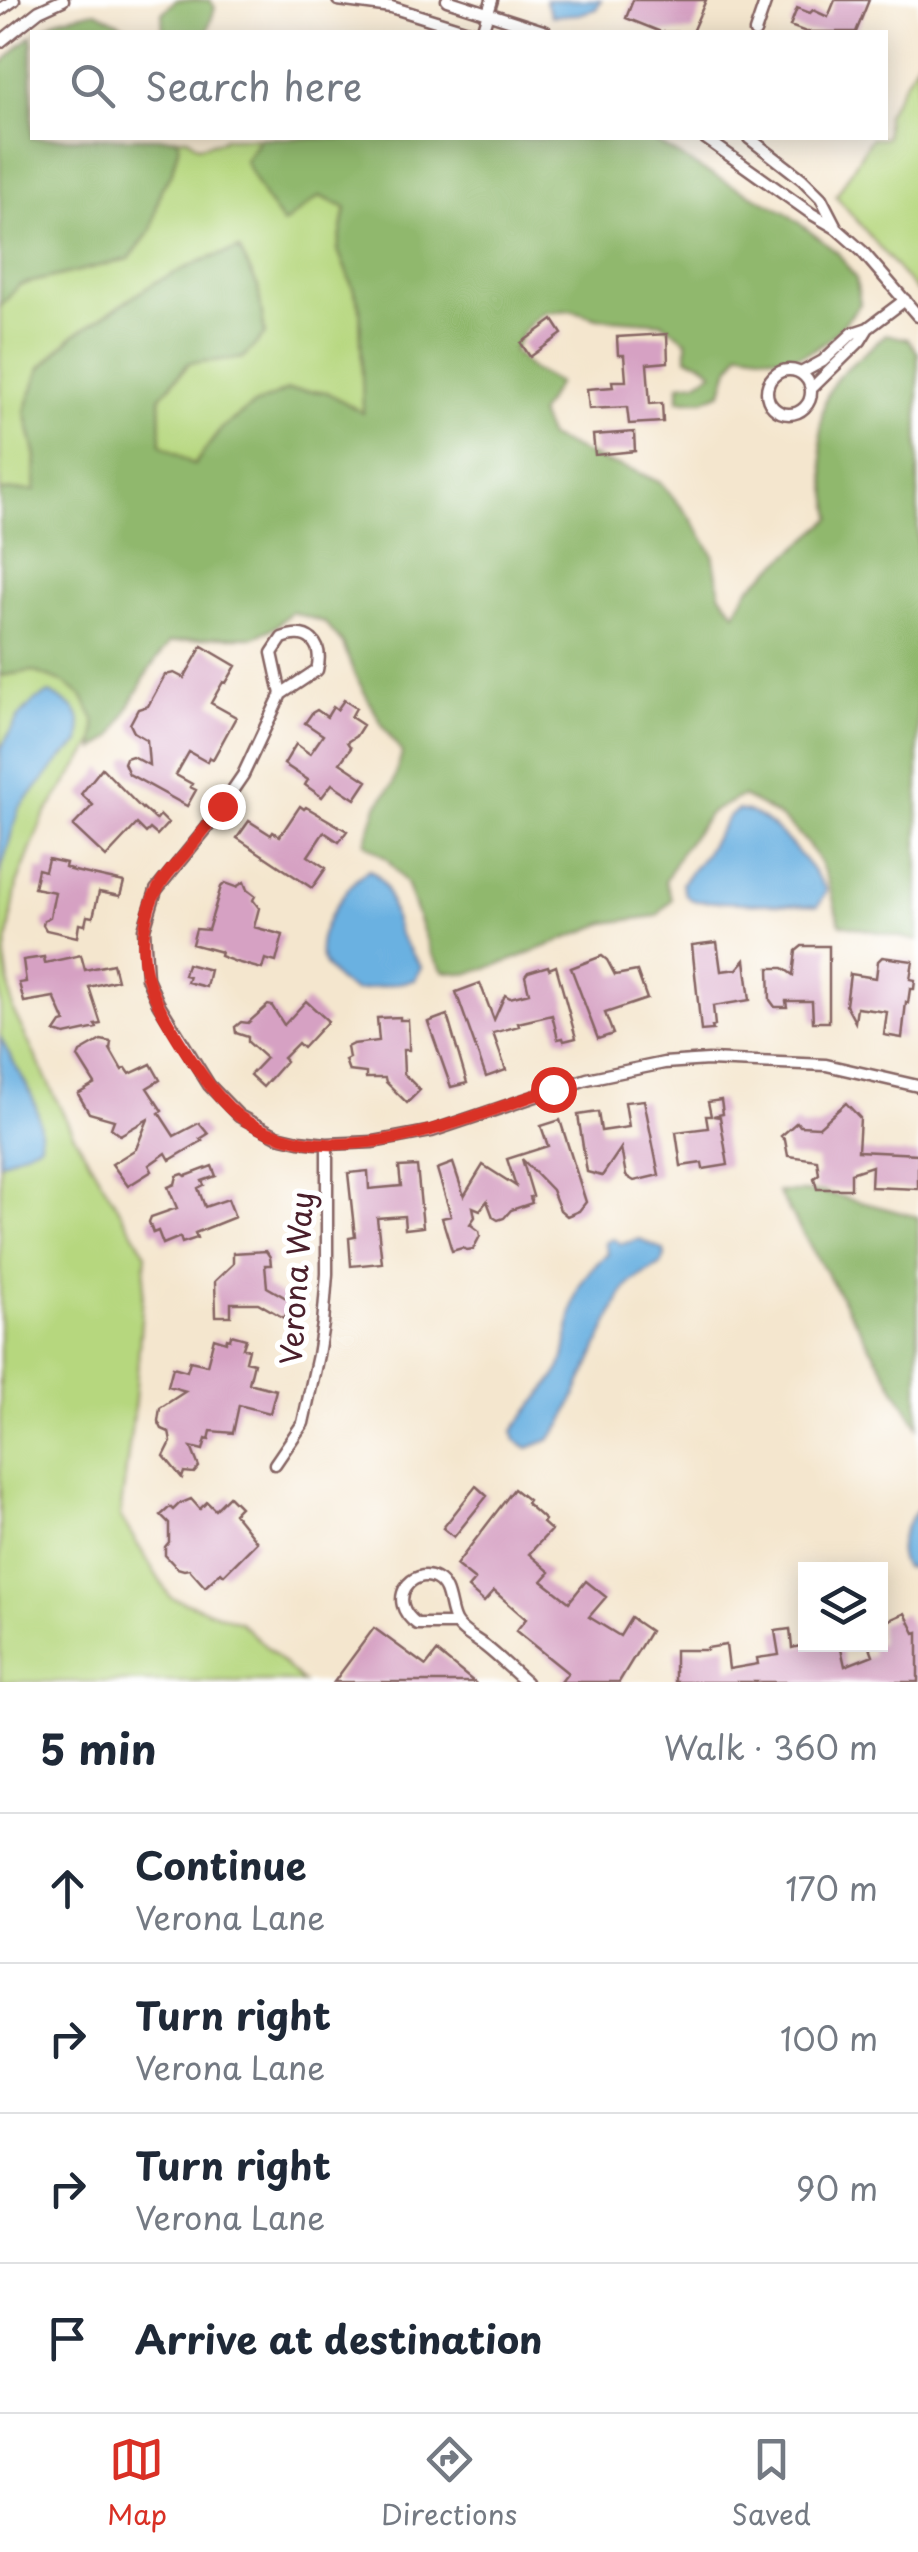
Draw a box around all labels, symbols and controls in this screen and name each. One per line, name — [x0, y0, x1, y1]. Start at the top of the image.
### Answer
search box — [30, 30, 888, 140]
text: Search here — [145, 57, 362, 114]
icon: search — [65, 58, 120, 113]
route end — [200, 784, 246, 830]
route start — [531, 1067, 577, 1113]
street label: Verona Way — [266, 1190, 324, 1366]
map controls — [798, 1562, 888, 1652]
button: layers — [798, 1562, 888, 1652]
text: 5 min — [40, 1716, 157, 1779]
text: Walk · 360 m — [664, 1723, 878, 1771]
text: Continue — [135, 1836, 306, 1893]
icon: ahead — [40, 1861, 95, 1916]
text: 170 m — [785, 1864, 878, 1912]
text: Verona Lane — [135, 1893, 325, 1941]
text: Turn right — [135, 1986, 331, 2043]
icon: right — [40, 2011, 95, 2066]
text: 100 m — [780, 2014, 878, 2062]
text: Verona Lane — [135, 2043, 325, 2091]
text: Turn right — [135, 2136, 331, 2193]
icon: right — [40, 2161, 95, 2216]
text: 90 m — [796, 2164, 878, 2212]
text: Verona Lane — [135, 2193, 325, 2241]
text: Arrive at destination — [135, 2310, 543, 2367]
icon: arrive — [40, 2311, 95, 2366]
tab: Map — [107, 2432, 167, 2535]
tab: Directions — [381, 2432, 517, 2535]
tab: Saved — [731, 2432, 811, 2535]

